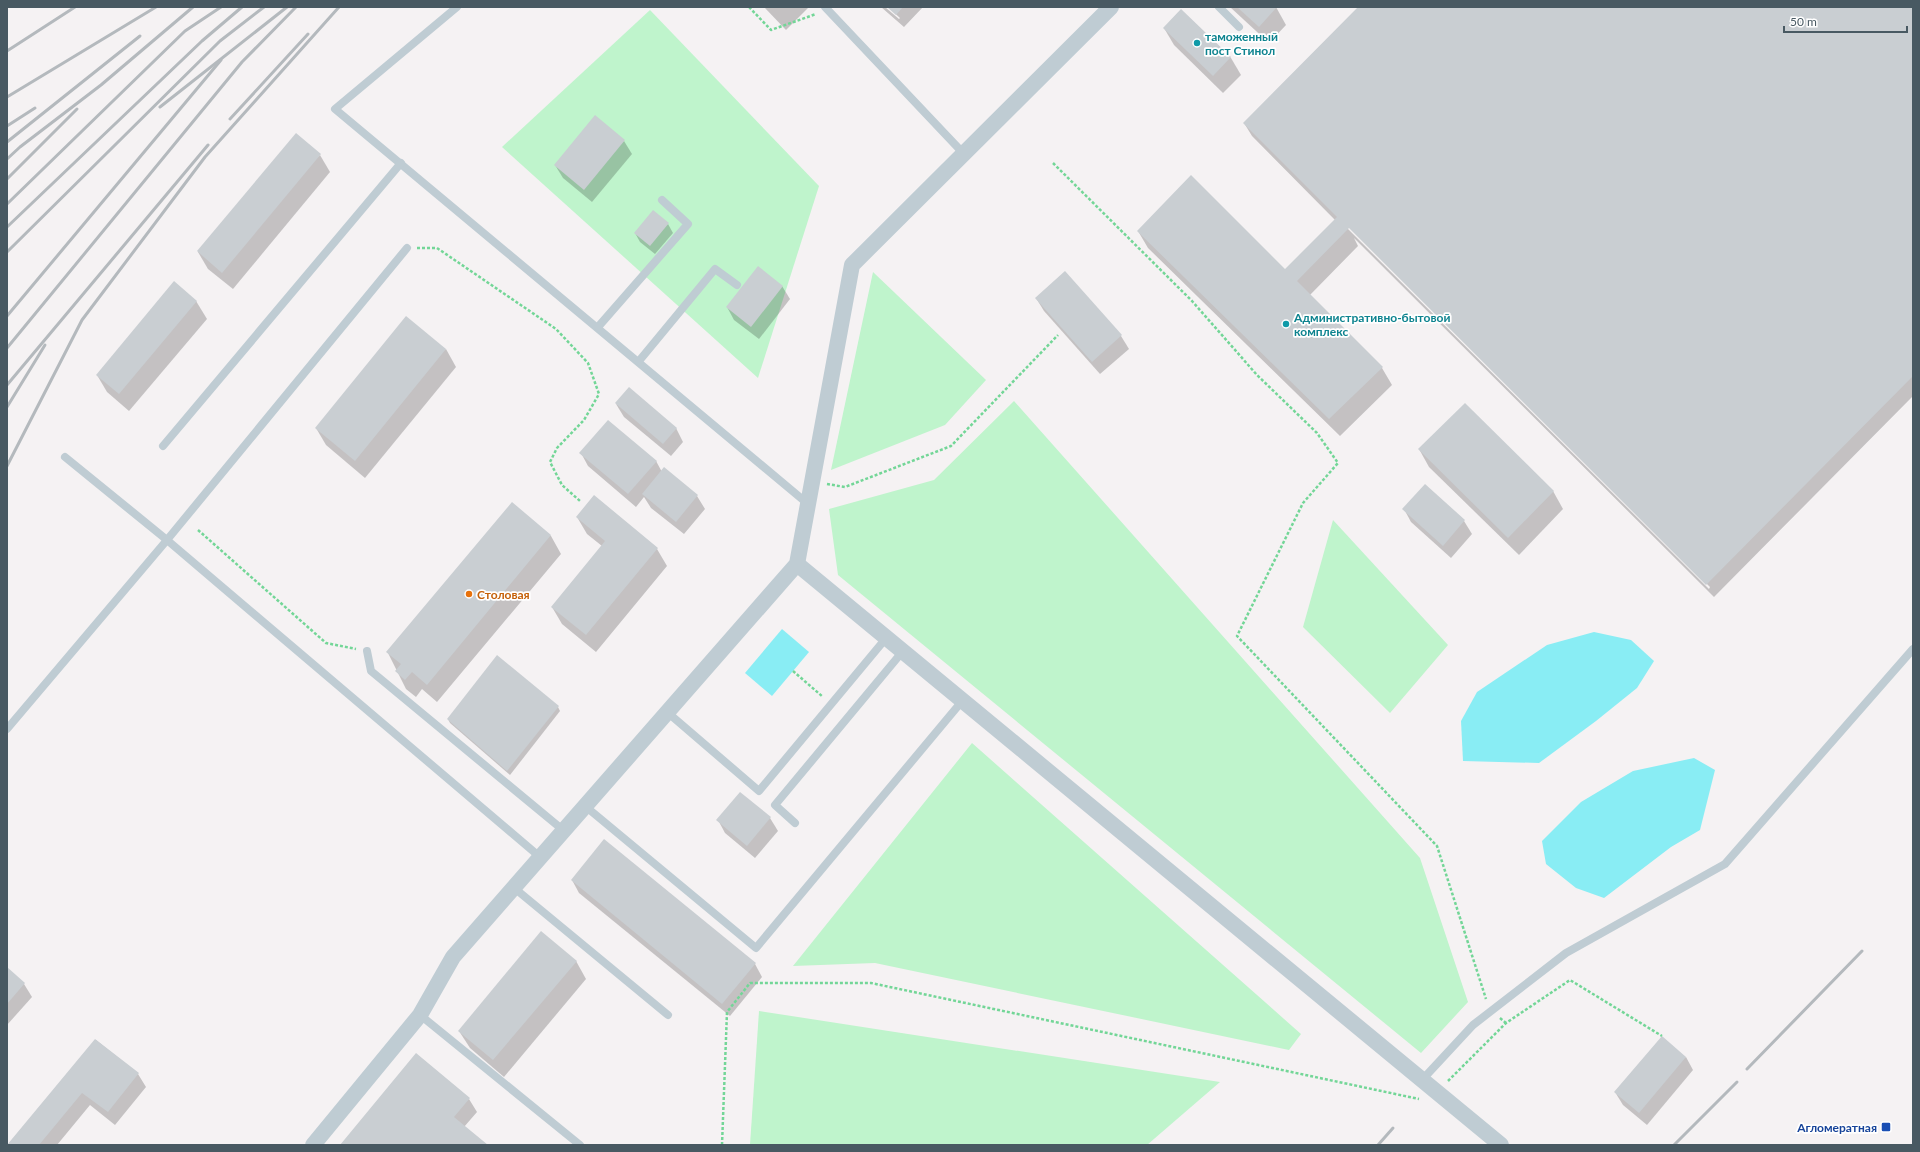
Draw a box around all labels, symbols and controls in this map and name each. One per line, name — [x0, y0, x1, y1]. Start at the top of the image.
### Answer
scale bar — [1784, 8, 1907, 34]
text: 50 m — [1790, 14, 1817, 29]
place label: таможенный пост Стинол — [1205, 29, 1278, 58]
marker: таможенный пост Стинол — [1192, 38, 1202, 48]
place label: Административно-бытовой комплекс — [1293, 310, 1450, 339]
marker: Административно-бытовой комплекс — [1281, 319, 1291, 329]
place label: Столовая — [477, 587, 530, 602]
marker: Столовая — [464, 589, 474, 599]
place label: Агломератная — [1796, 1120, 1877, 1135]
marker: Агломератная — [1880, 1121, 1892, 1133]

